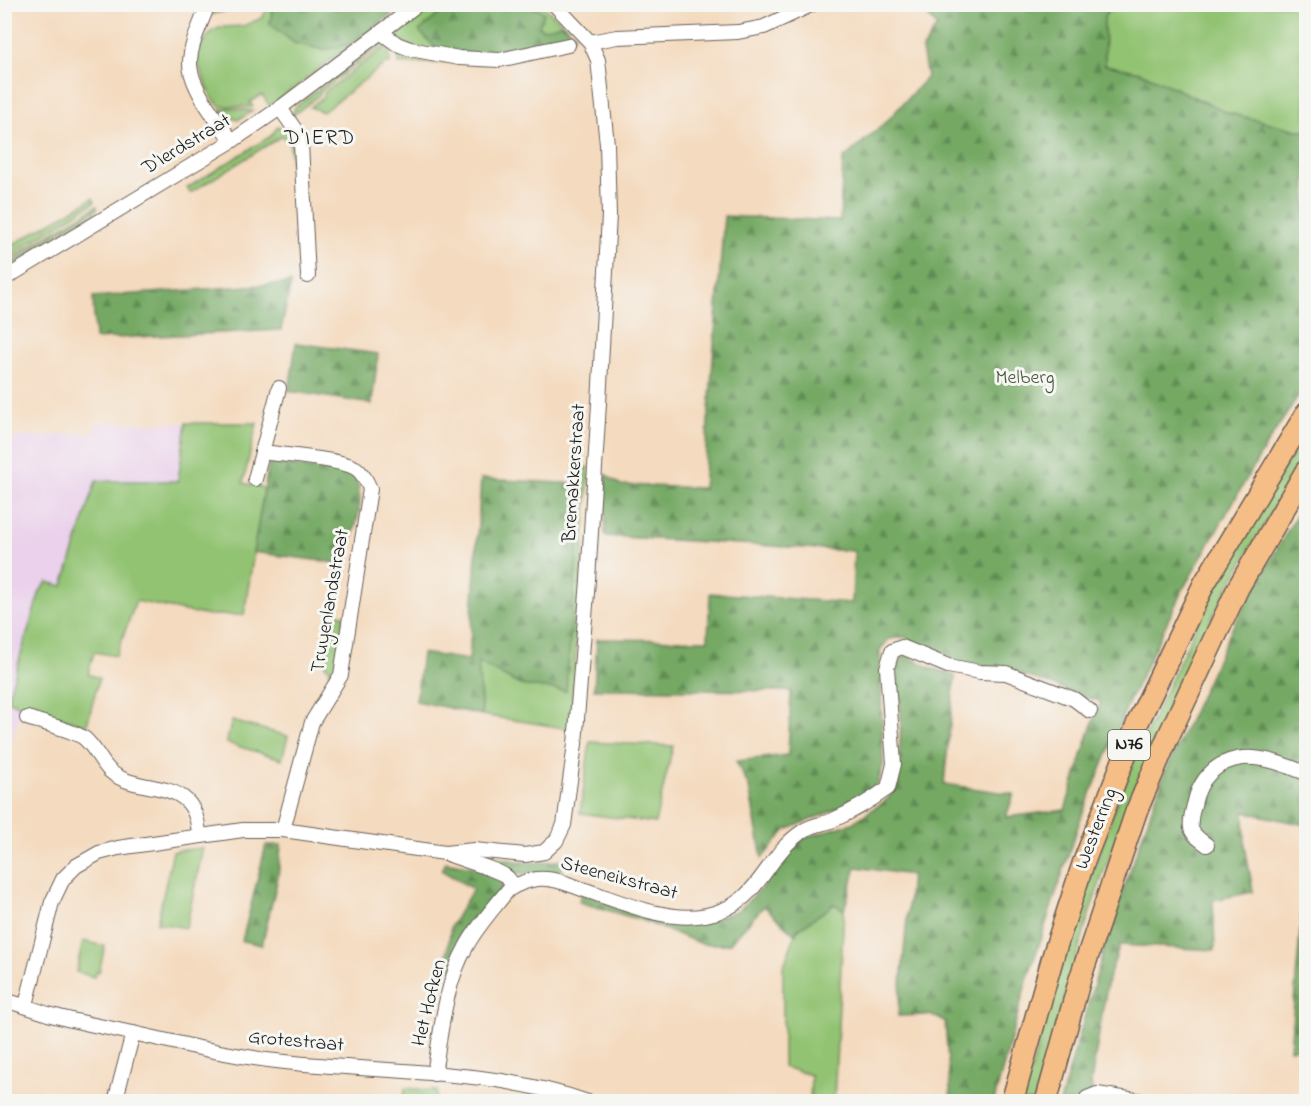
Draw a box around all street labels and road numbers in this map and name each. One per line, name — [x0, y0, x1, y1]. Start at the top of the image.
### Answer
street label: D'Ierdstraat — [136, 107, 237, 184]
street label: Bremakkerstraat — [556, 402, 594, 544]
street label: Truyenlandstraat — [304, 526, 358, 675]
road number: N76 — [1108, 730, 1150, 760]
street label: Westerring — [1068, 784, 1127, 874]
street label: Steeneikstraat — [557, 849, 681, 909]
street label: Het Hofken — [405, 956, 455, 1050]
street label: Grotestraat — [247, 1023, 345, 1061]

